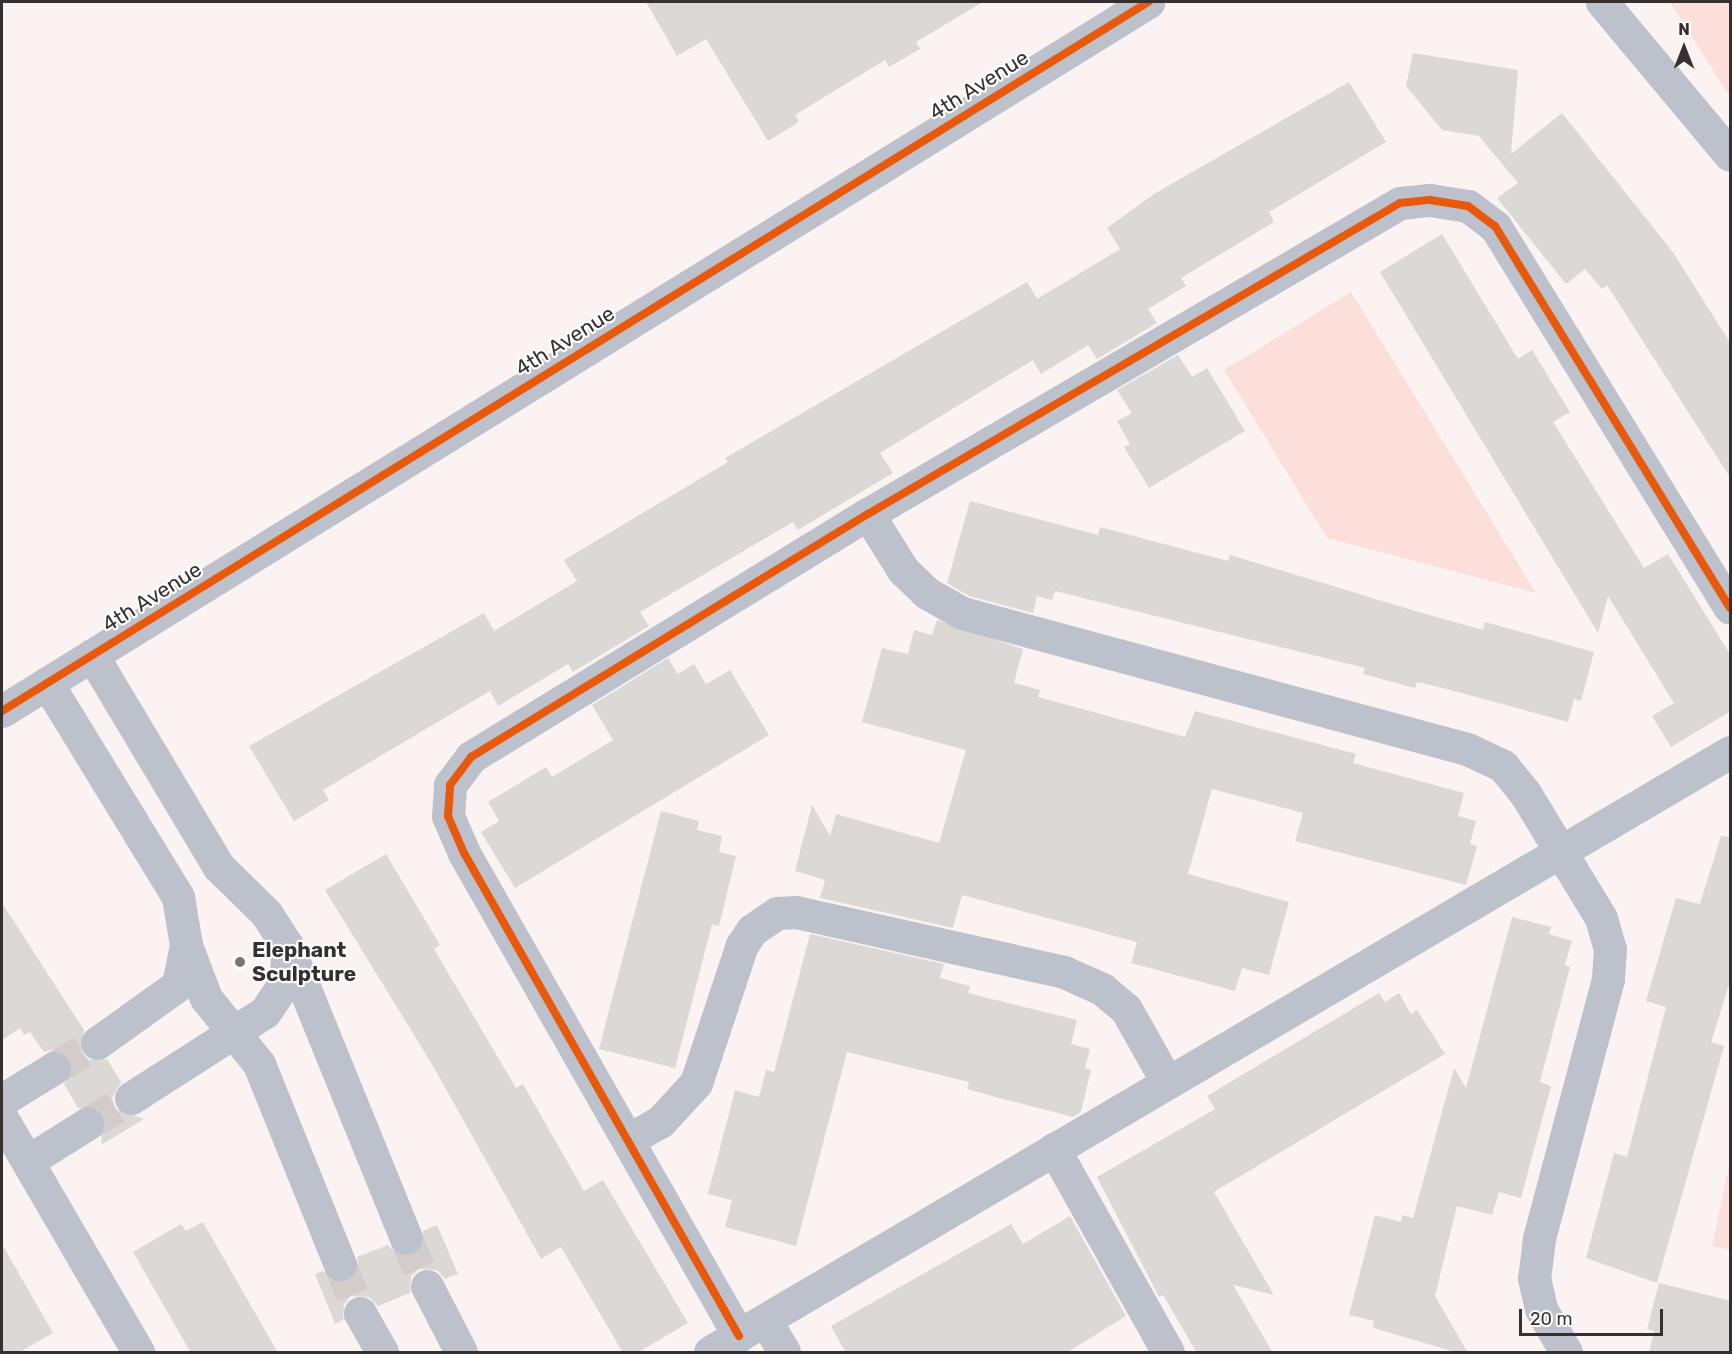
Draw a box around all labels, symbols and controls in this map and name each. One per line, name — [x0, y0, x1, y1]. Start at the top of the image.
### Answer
north arrow — [1654, 18, 1714, 78]
text: N — [1678, 20, 1690, 39]
street label: 4th Avenue — [925, 44, 1033, 126]
street label: 4th Avenue — [511, 300, 619, 382]
street label: 4th Avenue — [98, 556, 206, 638]
place label: Elephant Sculpture — [252, 937, 356, 987]
marker: Elephant Sculpture — [233, 955, 247, 969]
scale bar — [1522, 1297, 1666, 1335]
text: 20 m — [1530, 1308, 1572, 1330]

